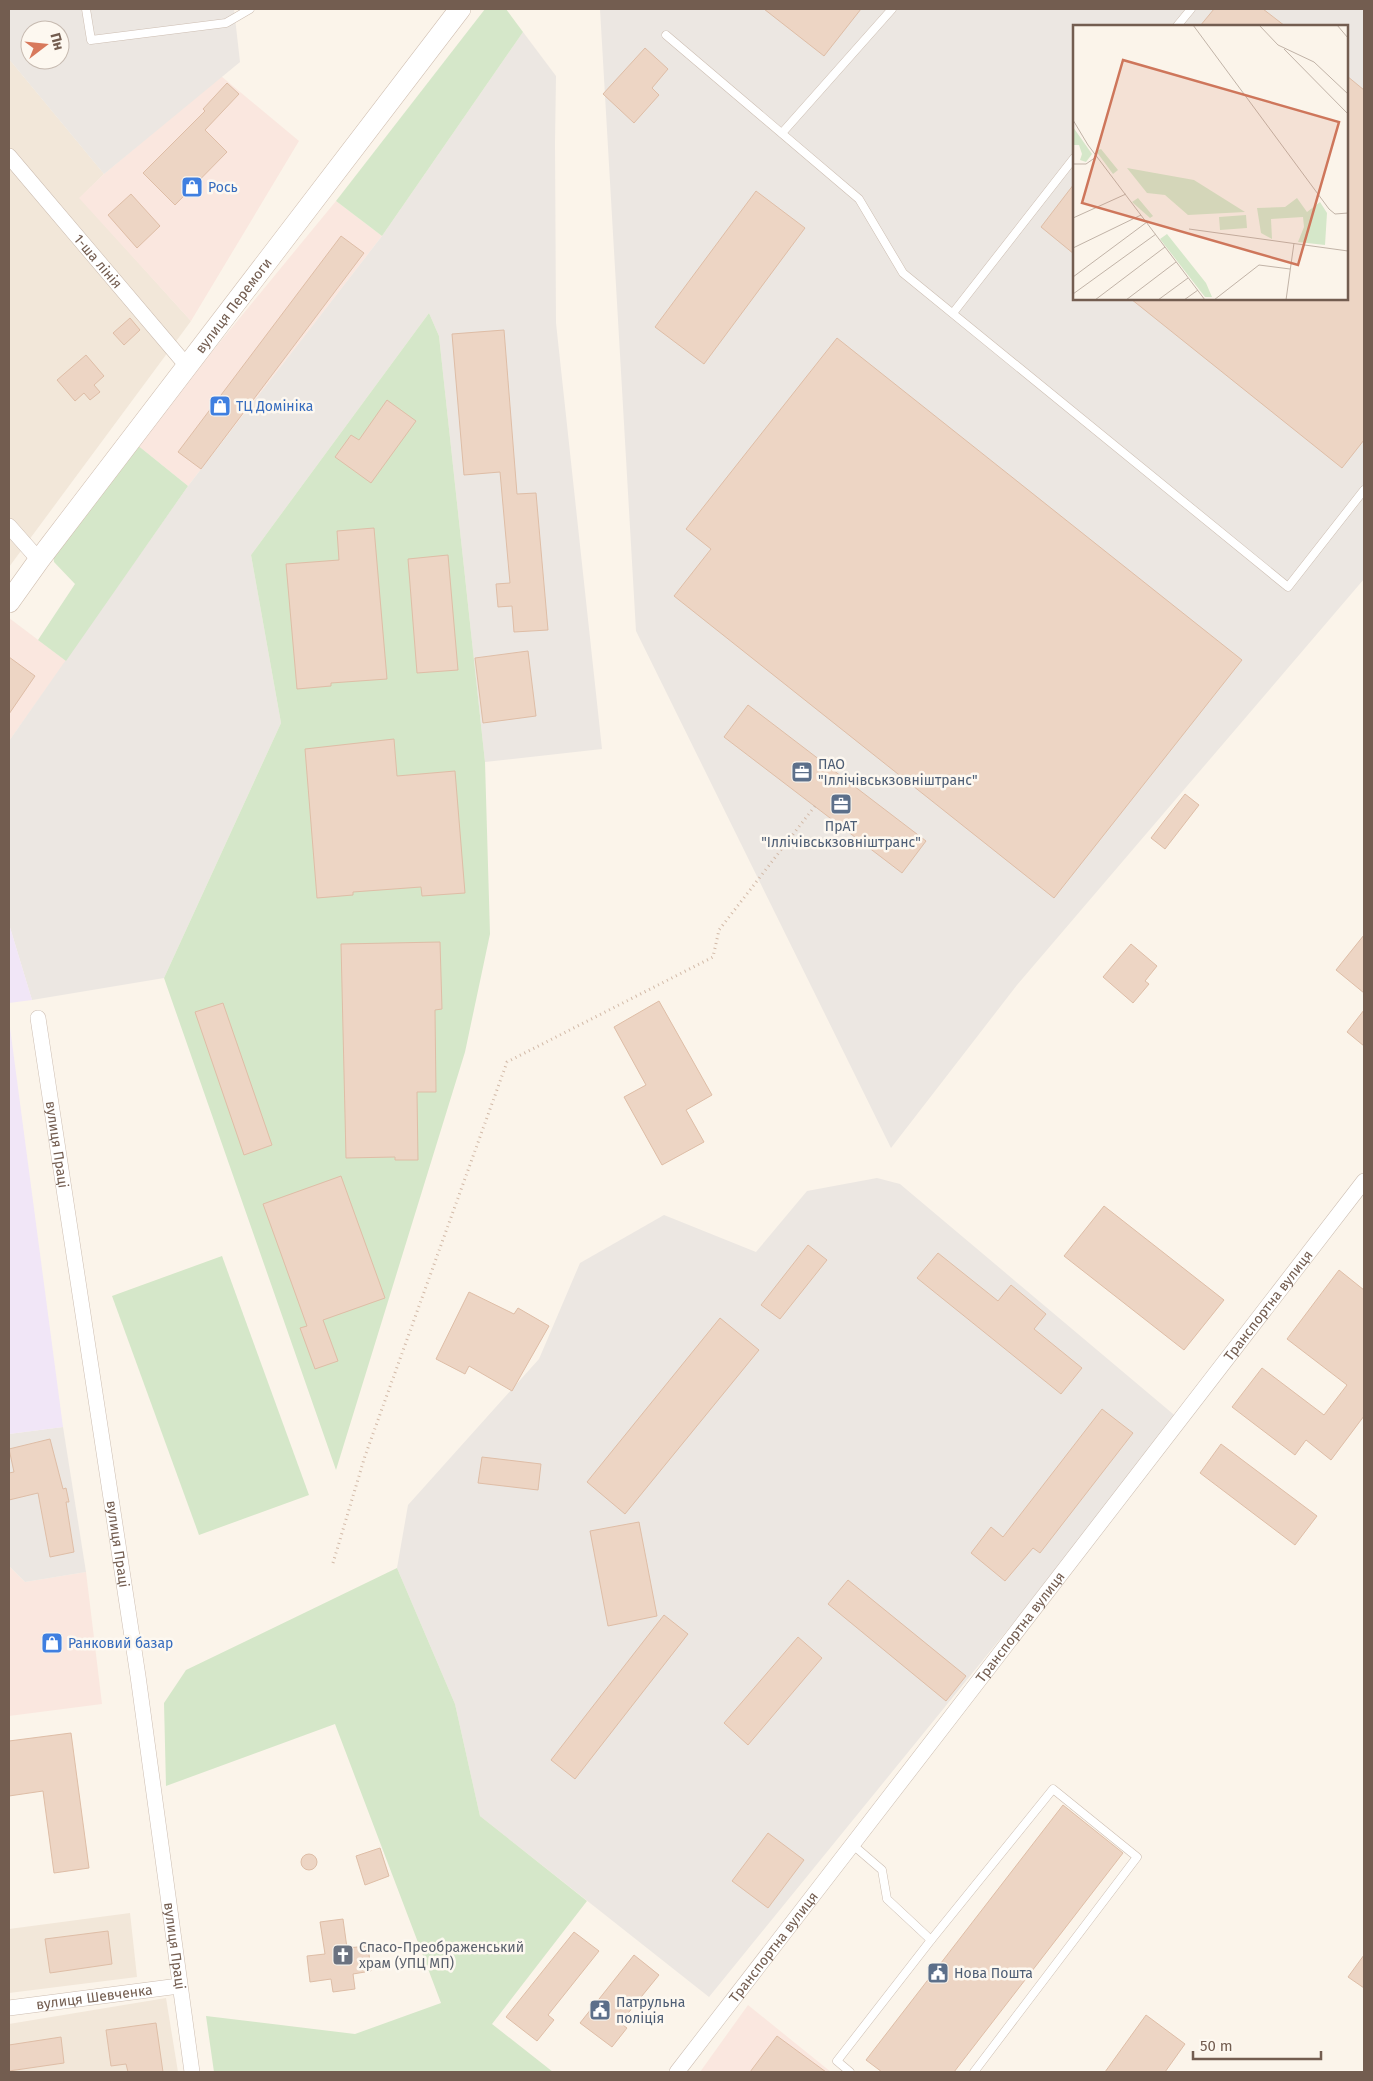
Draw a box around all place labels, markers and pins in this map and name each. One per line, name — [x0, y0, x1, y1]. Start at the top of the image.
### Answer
shop icon: Рось — [180, 175, 204, 199]
place label: Рось — [208, 179, 238, 196]
shop icon: ТЦ Домініка — [208, 394, 232, 418]
place label: ТЦ Домініка — [236, 398, 313, 415]
place label: ПАО "Іллічівськзовніштранс" — [818, 756, 978, 789]
office icon: ПАО "Іллічівськзовніштранс" — [790, 760, 814, 784]
office icon: ПрАТ "Іллічівськзовніштранс" — [829, 792, 853, 816]
place label: ПрАТ "Іллічівськзовніштранс" — [761, 818, 921, 851]
shop icon: Ранковий базар — [40, 1631, 64, 1655]
place label: Ранковий базар — [68, 1635, 173, 1652]
place label: Спасо-Преображенський храм (УПЦ МП) — [359, 1939, 524, 1972]
church icon: Спасо-Преображенський храм (УПЦ МП) — [331, 1943, 355, 1967]
public building icon: Нова Пошта — [926, 1961, 950, 1985]
place label: Нова Пошта — [954, 1965, 1033, 1982]
place label: Патрульна поліція — [616, 1994, 685, 2027]
public building icon: Патрульна поліція — [588, 1998, 612, 2022]

